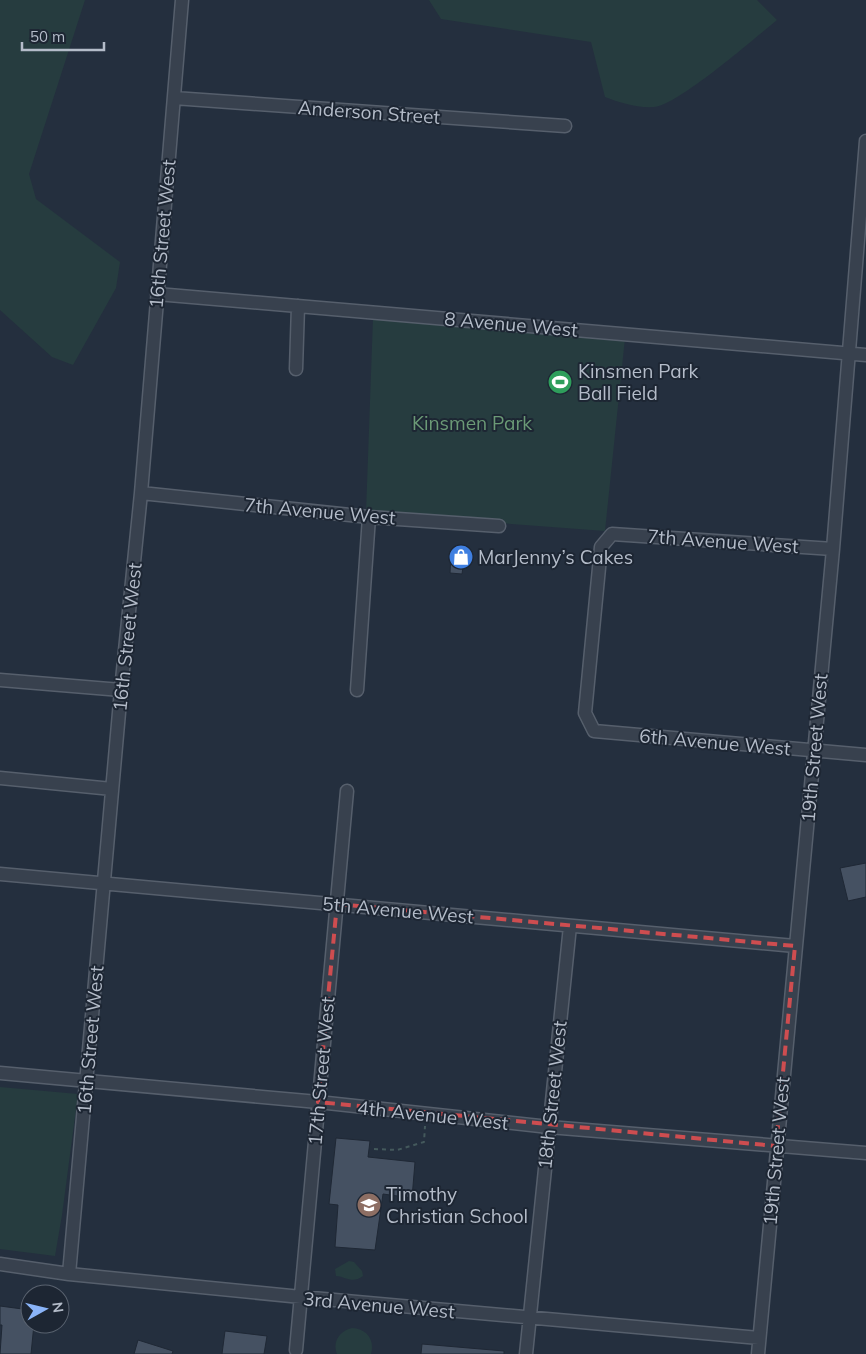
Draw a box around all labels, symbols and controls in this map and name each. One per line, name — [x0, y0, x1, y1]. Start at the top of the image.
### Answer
scale bar — [22, 20, 105, 52]
text: 50 m — [30, 27, 65, 46]
street label: Anderson Street — [297, 95, 441, 129]
street label: 16th Street West — [144, 158, 180, 309]
street label: 8 Avenue West — [443, 306, 579, 342]
place label: Kinsmen Park Ball Field — [578, 359, 698, 405]
sports icon: Kinsmen Park Ball Field — [547, 369, 573, 395]
park label: Kinsmen Park — [412, 411, 532, 435]
street label: 7th Avenue West — [243, 492, 397, 530]
street label: 7th Avenue West — [647, 524, 800, 558]
shop icon: MarJenny’s Cakes — [448, 544, 474, 570]
place label: MarJenny’s Cakes — [478, 545, 633, 569]
street label: 16th Street West — [107, 561, 147, 713]
street label: 19th Street West — [796, 672, 832, 823]
street label: 6th Avenue West — [638, 723, 792, 761]
street label: 5th Avenue West — [321, 891, 475, 929]
street label: 16th Street West — [72, 964, 108, 1115]
street label: 17th Street West — [303, 995, 339, 1146]
street label: 18th Street West — [532, 1019, 572, 1171]
street label: 19th Street West — [758, 1075, 794, 1226]
street label: 4th Avenue West — [356, 1095, 510, 1135]
place label: Timothy Christian School — [386, 1182, 528, 1228]
school or university icon: Timothy Christian School — [356, 1192, 382, 1218]
north arrow — [20, 1284, 70, 1334]
street label: 3rd Avenue West — [302, 1286, 456, 1324]
text: N — [48, 1301, 68, 1314]

